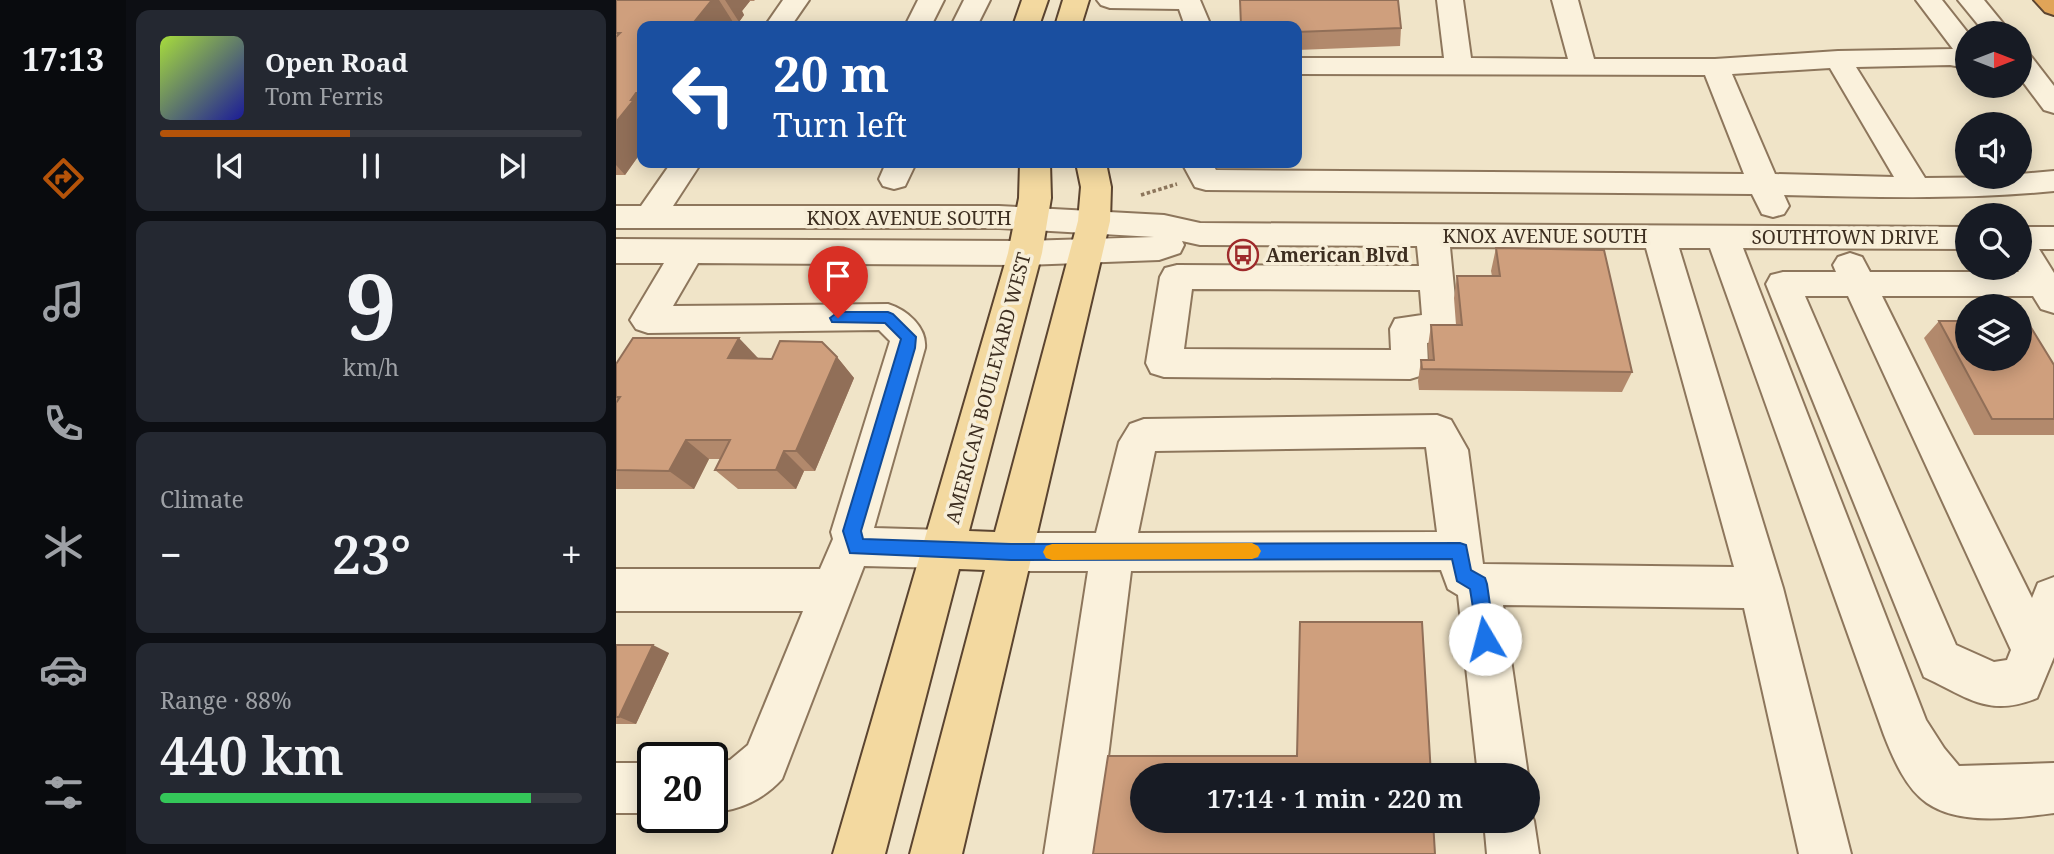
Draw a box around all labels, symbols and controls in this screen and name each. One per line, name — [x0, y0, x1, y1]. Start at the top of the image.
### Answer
north arrow — [1955, 21, 2032, 98]
map controls — [1955, 21, 2032, 371]
text: 17:13 — [22, 37, 104, 80]
text: 20 m — [773, 40, 889, 106]
text: Open Road — [265, 44, 408, 80]
icon: left — [658, 49, 749, 140]
text: Tom Ferris — [265, 80, 383, 112]
text: Turn left — [773, 103, 907, 146]
button: sound — [1955, 112, 2032, 189]
icon: previous — [211, 147, 249, 185]
icon: pause — [352, 147, 390, 185]
icon: next — [493, 147, 531, 185]
icon: directions — [39, 154, 88, 203]
button: search — [1955, 203, 2032, 280]
street label: KNOX AVENUE SOUTH — [806, 205, 1012, 231]
street label: KNOX AVENUE SOUTH — [1442, 223, 1648, 249]
street label: SOUTHTOWN DRIVE — [1752, 224, 1939, 250]
bus stop icon: American Blvd — [1226, 238, 1260, 272]
place label: American Blvd — [1266, 242, 1410, 268]
text: 9 — [345, 243, 397, 367]
pin — [808, 246, 868, 318]
street label: AMERICAN BOULEVARD WEST — [939, 249, 1037, 526]
icon: arrive — [819, 257, 857, 295]
icon: music — [39, 277, 88, 326]
button: layers — [1955, 294, 2032, 371]
text: km/h — [343, 351, 399, 383]
icon: phone — [39, 399, 88, 448]
text: Climate — [160, 483, 244, 515]
text: 23° — [332, 518, 411, 589]
icon: climate — [39, 522, 88, 571]
text: − — [160, 528, 182, 580]
text: + — [561, 528, 582, 580]
position arrow — [1448, 602, 1522, 676]
icon: car — [39, 645, 88, 694]
text: Range · 88% — [160, 684, 292, 716]
text: 440 km — [160, 719, 344, 790]
speed limit sign: 20 — [637, 742, 728, 833]
icon: filters — [39, 768, 88, 817]
text: 17:14 · 1 min · 220 m — [1207, 780, 1463, 816]

